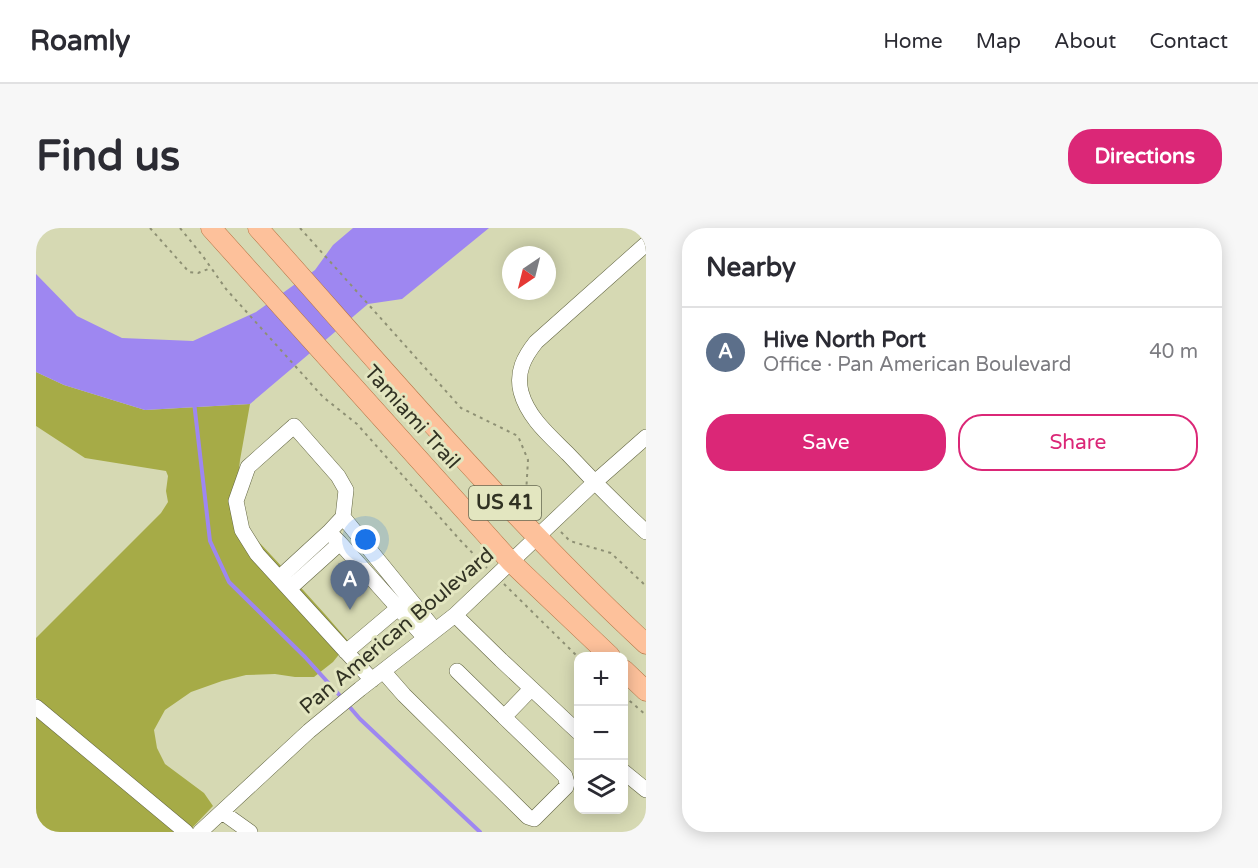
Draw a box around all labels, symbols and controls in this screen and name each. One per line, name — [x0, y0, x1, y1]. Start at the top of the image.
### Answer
text: Roamly — [30, 24, 130, 58]
text: Home — [883, 29, 943, 54]
text: Map — [976, 29, 1021, 54]
text: About — [1054, 29, 1116, 54]
text: Contact — [1149, 29, 1228, 54]
button: Directions — [1068, 129, 1222, 184]
text: Find us — [36, 131, 180, 182]
north arrow — [502, 246, 556, 300]
text: Nearby — [706, 252, 796, 283]
text: Hive North Port — [763, 327, 926, 353]
text: A — [718, 340, 733, 364]
text: 40 m — [1149, 340, 1198, 364]
text: Office · Pan American Boulevard — [763, 353, 1071, 377]
street label: Tamiami Trail — [359, 360, 465, 474]
button: Save — [706, 414, 946, 471]
button: Share — [958, 414, 1198, 471]
road number: US 41 — [469, 486, 541, 520]
your location — [351, 525, 380, 554]
street label: Pan American Boulevard — [295, 542, 499, 720]
pin: A — [330, 560, 370, 610]
map controls — [574, 652, 628, 814]
button: + — [574, 652, 628, 706]
button: − — [574, 706, 628, 760]
button: layers — [574, 760, 628, 814]

